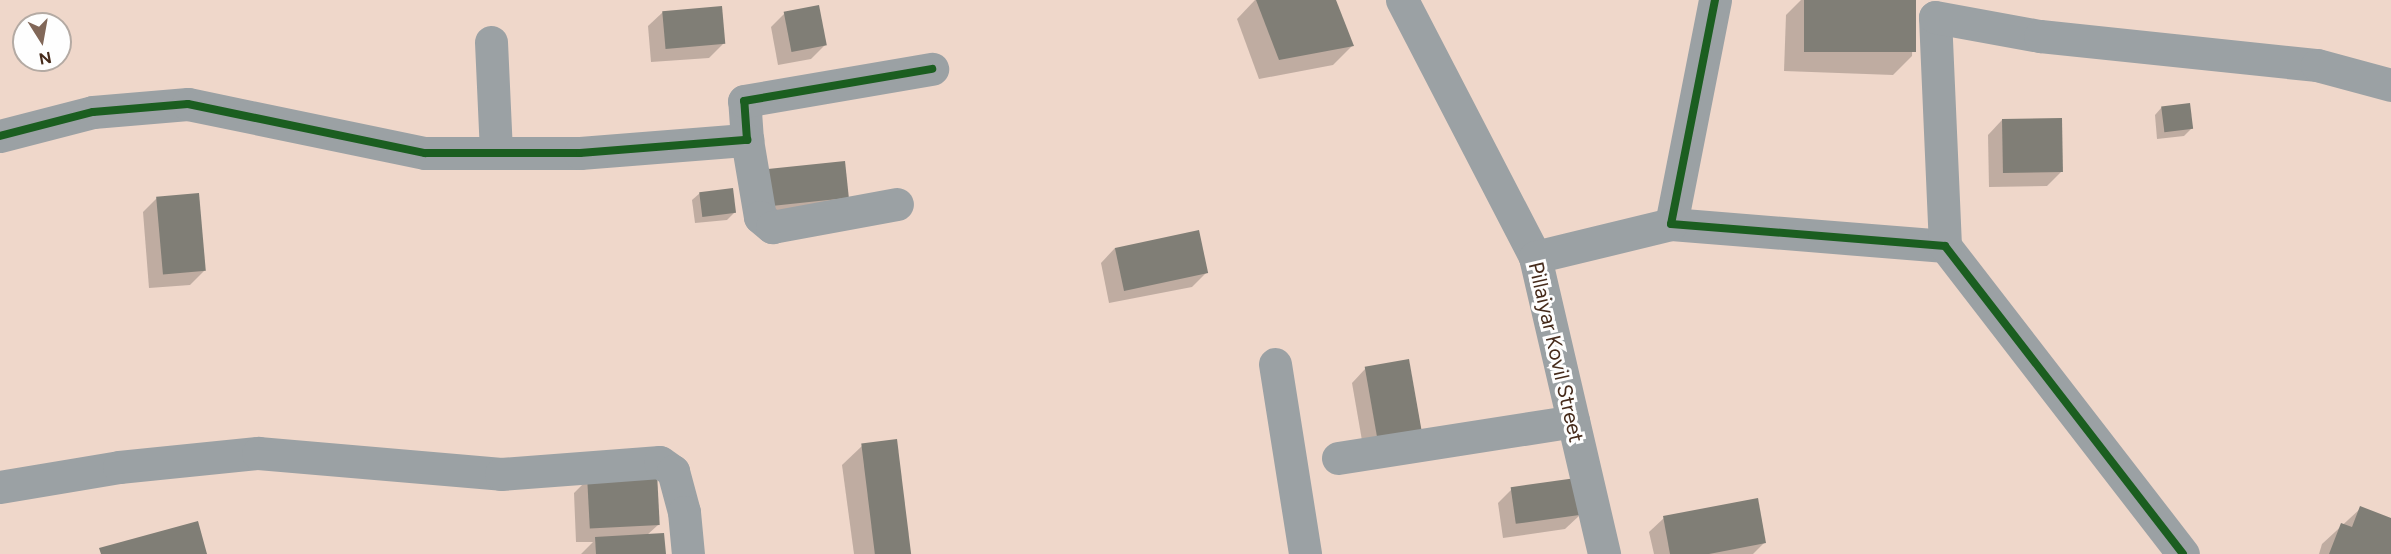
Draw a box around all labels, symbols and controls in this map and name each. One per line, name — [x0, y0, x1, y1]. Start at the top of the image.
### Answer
north arrow — [12, 12, 72, 72]
text: N — [37, 48, 53, 69]
street label: Pillaiyar Kovil Street — [1523, 259, 1589, 445]

